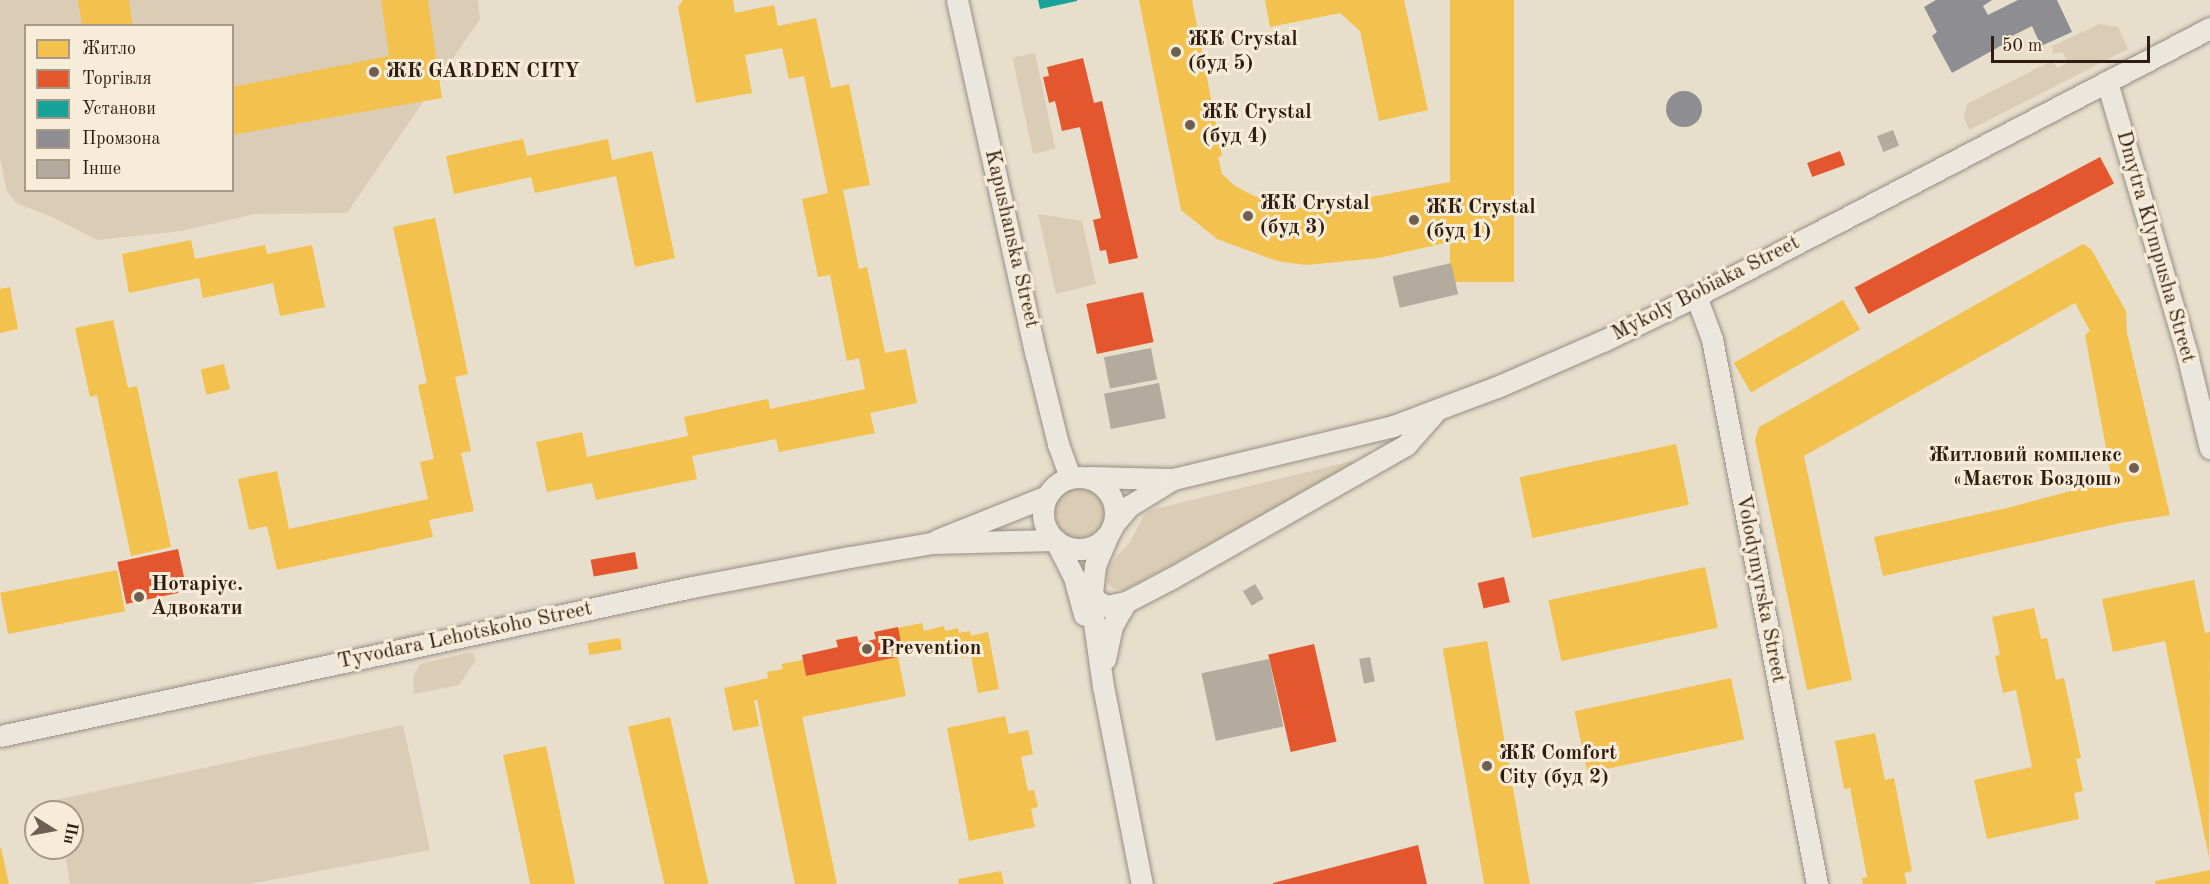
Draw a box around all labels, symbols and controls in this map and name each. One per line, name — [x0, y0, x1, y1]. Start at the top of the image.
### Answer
legend — [24, 24, 234, 192]
scale bar — [1994, 24, 2153, 62]
place label: ЖК Crystal (буд 5) — [1188, 27, 1298, 77]
text: 50 m — [2002, 37, 2042, 55]
text: Житло — [82, 40, 136, 58]
marker: ЖК Crystal (буд 5) — [1169, 45, 1183, 59]
place label: ЖК GARDEN CITY — [386, 59, 580, 85]
marker: ЖК GARDEN CITY — [367, 65, 381, 79]
text: Торгівля — [82, 70, 152, 88]
text: Установи — [82, 100, 156, 118]
place label: ЖК Crystal (буд 4) — [1202, 100, 1312, 150]
marker: ЖК Crystal (буд 4) — [1183, 118, 1197, 132]
street label: Dmytra Klympusha Street — [2110, 128, 2200, 366]
text: Промзона — [82, 130, 160, 148]
street label: Kapushanska Street — [978, 147, 1044, 331]
text: Інше — [82, 160, 121, 178]
place label: ЖК Crystal (буд 3) — [1260, 191, 1370, 241]
place label: ЖК Crystal (буд 1) — [1426, 195, 1536, 245]
marker: ЖК Crystal (буд 3) — [1241, 209, 1255, 223]
marker: ЖК Crystal (буд 1) — [1407, 213, 1421, 227]
street label: Mykoly Bobiaka Street — [1608, 231, 1804, 347]
place label: Житловий комплекс «Маєток Боздош» — [1929, 443, 2122, 493]
marker: Житловий комплекс «Маєток Боздош» — [2127, 461, 2141, 475]
street label: Volodymyrska Street — [1729, 493, 1791, 685]
place label: Нотаріус. Адвокати — [151, 572, 243, 622]
marker: Нотаріус. Адвокати — [132, 590, 146, 604]
street label: Tyvodara Lehotskoho Street — [335, 597, 595, 675]
place label: Prevention — [880, 636, 981, 662]
marker: Prevention — [858, 640, 876, 658]
place label: ЖК Comfort City (буд 2) — [1499, 741, 1617, 791]
marker: ЖК Comfort City (буд 2) — [1480, 759, 1494, 773]
north arrow — [24, 800, 84, 860]
text: Пн — [60, 821, 80, 845]

